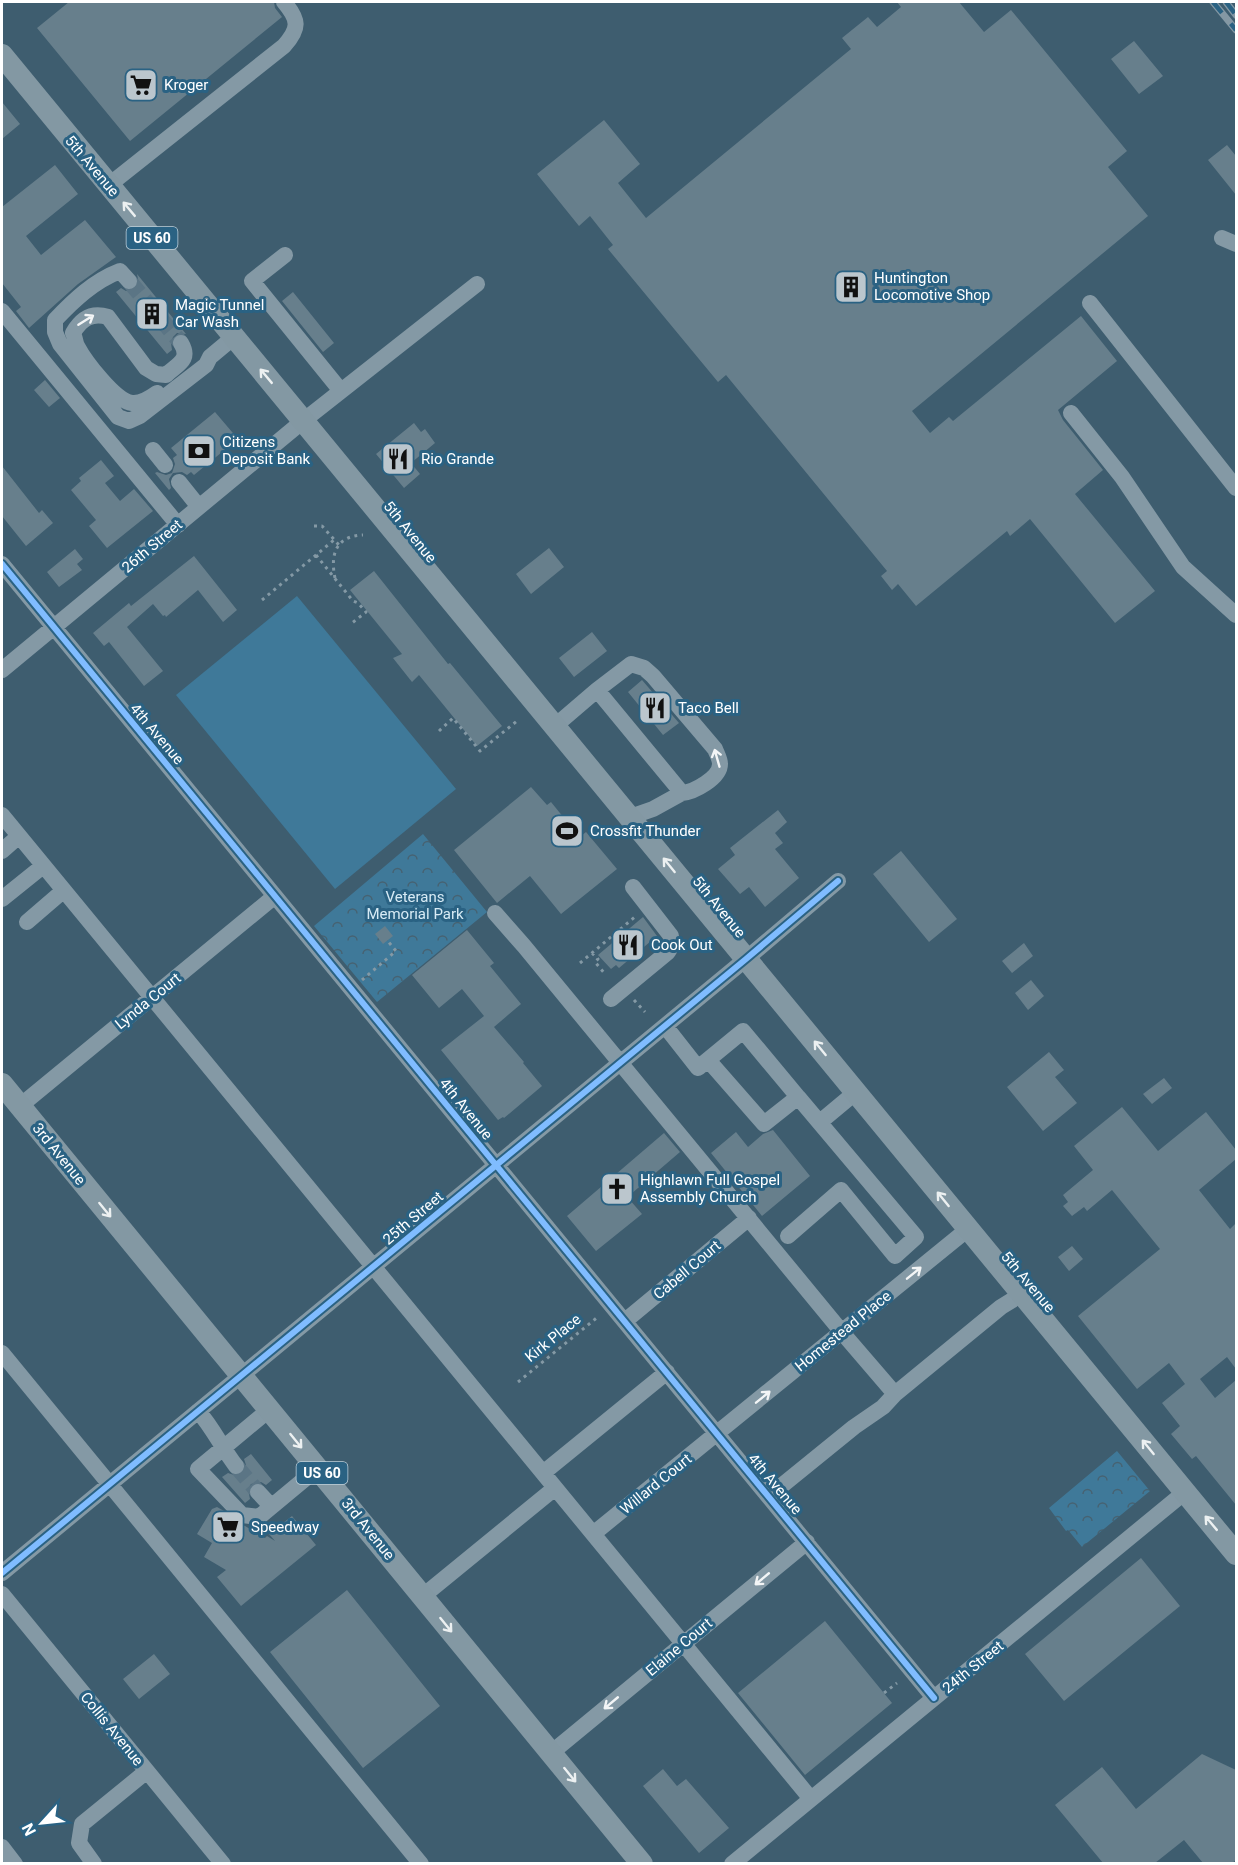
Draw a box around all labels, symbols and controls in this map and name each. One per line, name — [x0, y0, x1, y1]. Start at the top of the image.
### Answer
supermarket icon: Kroger — [123, 67, 159, 103]
place label: Kroger — [164, 76, 208, 94]
street label: 5th Avenue — [61, 132, 123, 200]
one-way arrow — [122, 201, 135, 217]
road number: US 60 — [126, 227, 178, 249]
building icon: Huntington Locomotive Shop — [833, 269, 869, 305]
place label: Huntington Locomotive Shop — [874, 269, 990, 304]
building icon: Magic Tunnel Car Wash — [134, 296, 170, 332]
place label: Magic Tunnel Car Wash — [175, 296, 264, 331]
one-way arrow — [77, 314, 94, 326]
one-way arrow — [259, 369, 273, 384]
bank icon: Citizens Deposit Bank — [181, 433, 217, 469]
place label: Citizens Deposit Bank — [222, 433, 311, 468]
restaurant icon: Rio Grande — [380, 441, 416, 477]
place label: Rio Grande — [421, 450, 494, 468]
street label: 5th Avenue — [380, 497, 440, 567]
street label: 26th Street — [118, 515, 186, 576]
restaurant icon: Taco Bell — [637, 690, 673, 726]
place label: Taco Bell — [678, 699, 739, 717]
street label: 4th Avenue — [126, 700, 188, 768]
one-way arrow — [711, 749, 722, 768]
sports icon: Crossfit Thunder — [549, 813, 585, 849]
place label: Crossfit Thunder — [590, 822, 701, 840]
one-way arrow — [662, 858, 676, 873]
street label: 5th Avenue — [689, 872, 749, 942]
park label: Veterans Memorial Park — [366, 888, 464, 923]
restaurant icon: Cook Out — [610, 927, 646, 963]
place label: Cook Out — [651, 936, 713, 954]
street label: Lynda Court — [111, 969, 185, 1033]
one-way arrow — [813, 1041, 826, 1057]
street label: 4th Avenue — [436, 1074, 496, 1144]
street label: 3rd Avenue — [29, 1119, 89, 1189]
church icon: Highlawn Full Gospel Assembly Church — [599, 1171, 635, 1207]
place label: Highlawn Full Gospel Assembly Church — [640, 1171, 780, 1206]
street label: 25th Street — [379, 1187, 447, 1248]
one-way arrow — [937, 1191, 950, 1207]
one-way arrow — [99, 1202, 112, 1218]
street label: Cabell Court — [650, 1237, 724, 1303]
street label: 5th Avenue — [997, 1248, 1059, 1316]
one-way arrow — [906, 1267, 922, 1280]
street label: Homestead Place — [791, 1287, 895, 1375]
street label: Kirk Place — [521, 1310, 585, 1366]
one-way arrow — [755, 1390, 771, 1403]
one-way arrow — [289, 1433, 302, 1449]
one-way arrow — [1141, 1439, 1154, 1455]
street label: Willard Court — [617, 1450, 695, 1518]
street label: 4th Avenue — [744, 1450, 806, 1518]
road number: US 60 — [296, 1462, 348, 1484]
street label: 3rd Avenue — [338, 1494, 398, 1564]
supermarket icon: Speedway — [210, 1509, 246, 1545]
one-way arrow — [1204, 1515, 1217, 1531]
place label: Speedway — [251, 1518, 319, 1536]
one-way arrow — [754, 1572, 770, 1585]
street label: Elaine Court — [642, 1614, 716, 1680]
one-way arrow — [440, 1617, 453, 1633]
street label: 24th Street — [939, 1637, 1007, 1697]
street label: Collis Avenue — [77, 1688, 147, 1770]
one-way arrow — [603, 1697, 619, 1710]
one-way arrow — [563, 1767, 576, 1783]
north arrow — [12, 1793, 72, 1853]
text: N — [18, 1820, 40, 1839]

